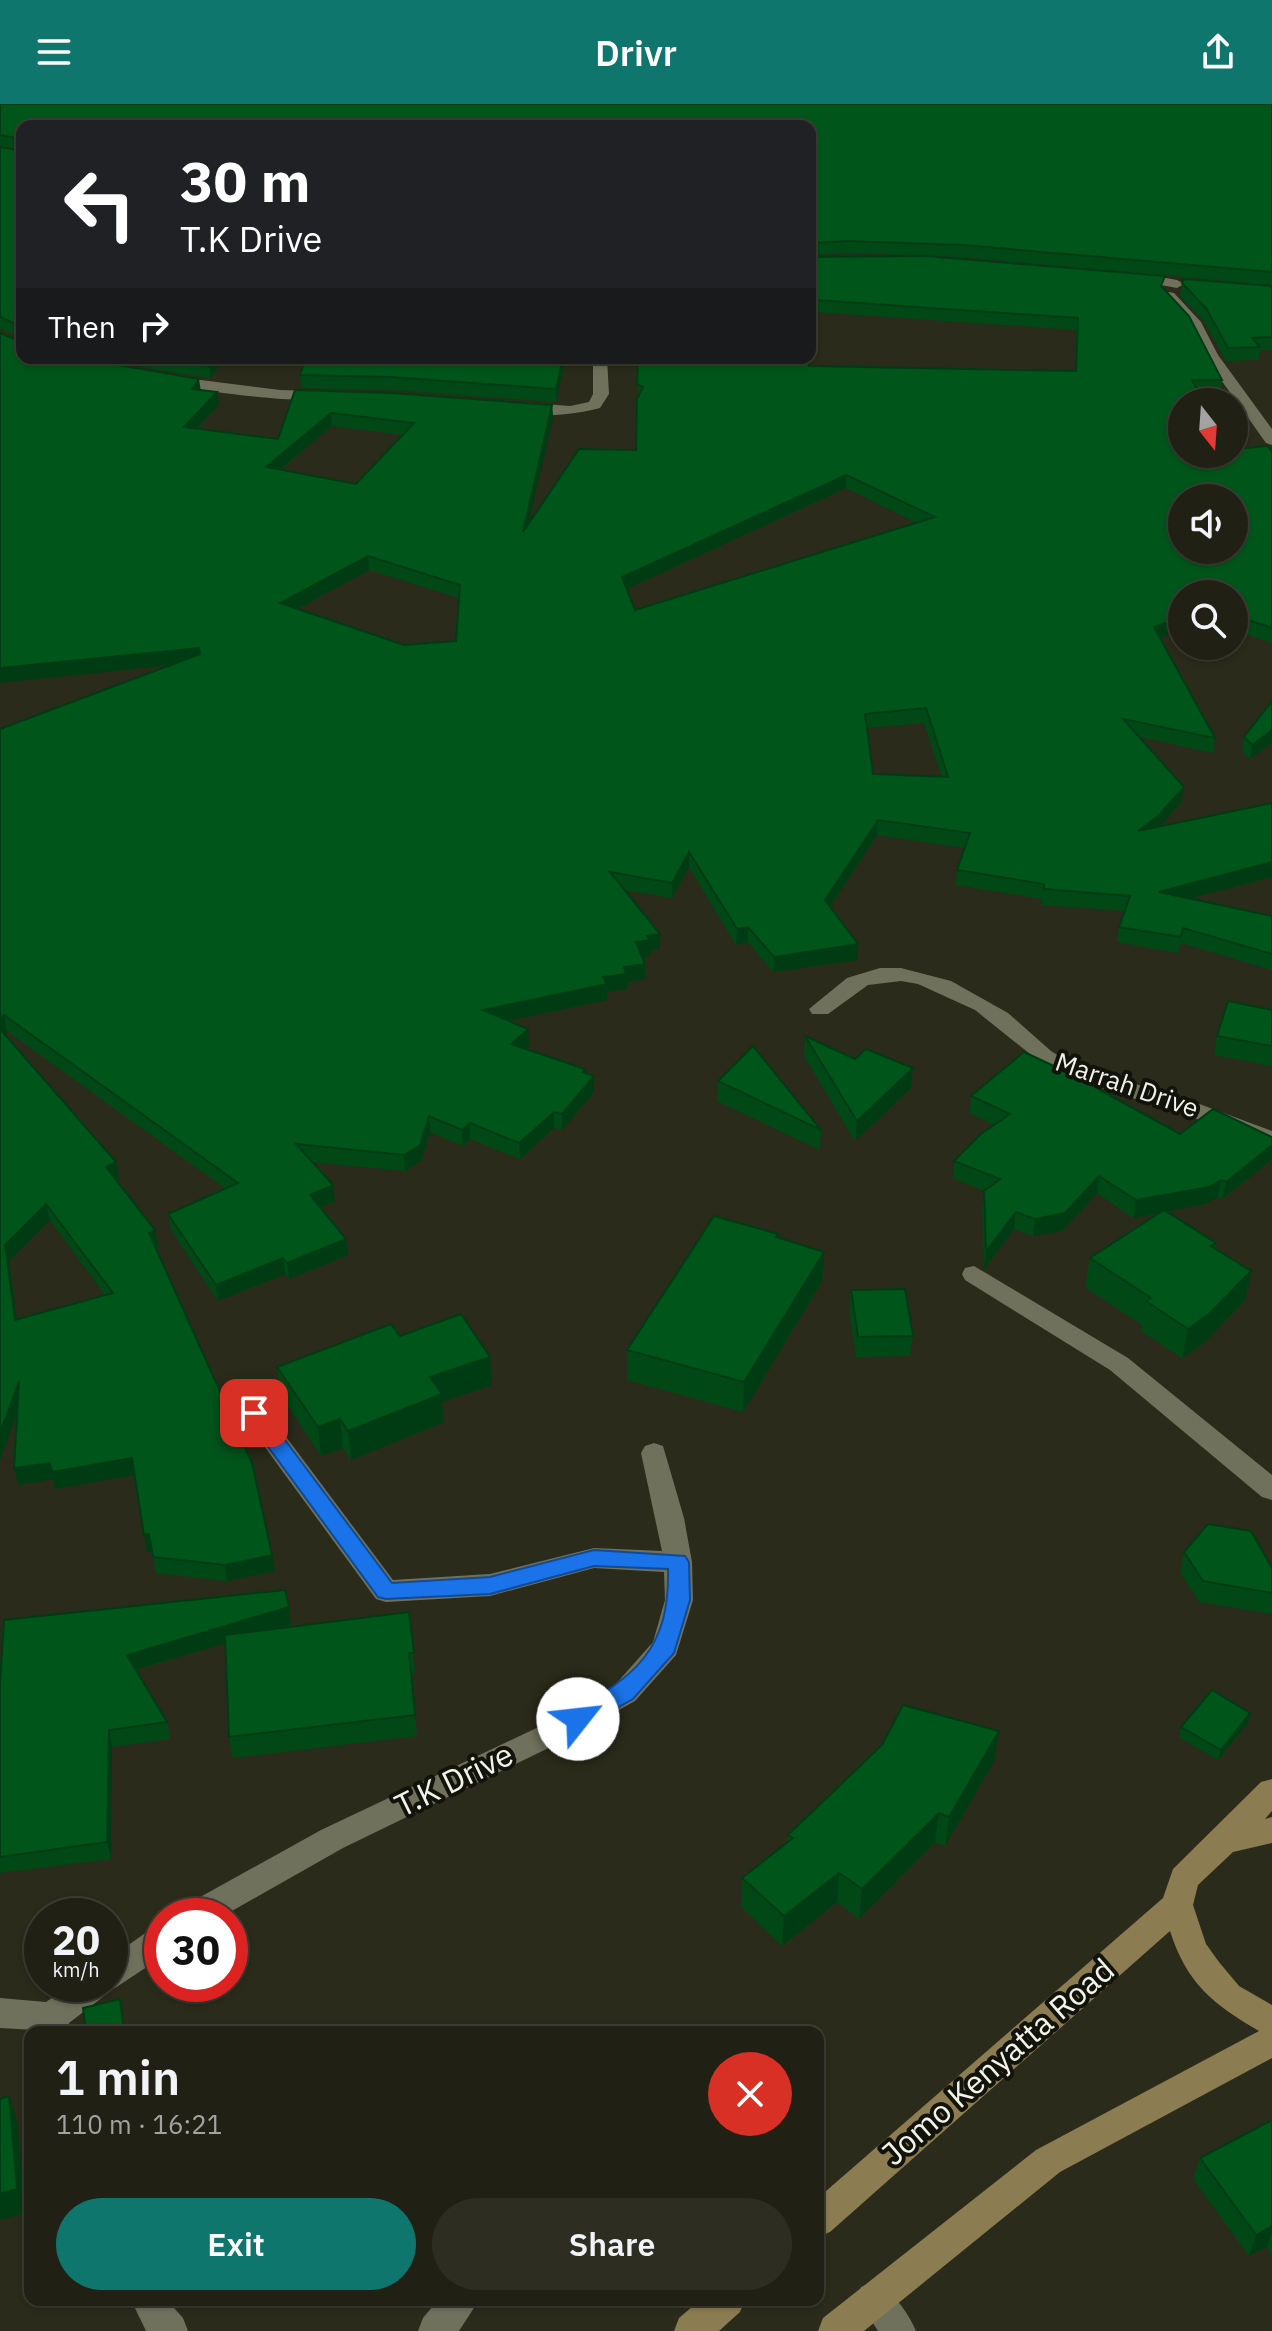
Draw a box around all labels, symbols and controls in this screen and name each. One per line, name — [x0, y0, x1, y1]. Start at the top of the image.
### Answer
text: Drivr — [595, 29, 677, 76]
icon: menu — [32, 30, 76, 74]
icon: share — [1196, 30, 1240, 74]
text: 30 m — [180, 145, 310, 217]
icon: left — [48, 152, 152, 256]
text: T.K Drive — [180, 215, 322, 262]
icon: right — [132, 304, 176, 348]
text: Then — [48, 307, 116, 346]
north arrow — [1168, 388, 1248, 468]
map controls — [1168, 388, 1248, 660]
button: sound — [1168, 484, 1248, 564]
button: search — [1168, 580, 1248, 660]
street label: Marrah Drive — [1051, 1044, 1203, 1124]
pin — [220, 1379, 288, 1447]
icon: arrive — [232, 1391, 276, 1435]
position arrow — [536, 1677, 620, 1761]
street label: T.K Drive — [387, 1732, 520, 1826]
speed limit sign: 30 — [144, 1898, 248, 2002]
text: 20 — [52, 1914, 100, 1966]
street label: Jomo Kenyatta Road — [872, 1948, 1123, 2174]
text: km/h — [52, 1956, 100, 1983]
text: 1 min — [56, 2046, 180, 2108]
button: close — [708, 2052, 792, 2136]
text: 110 m · 16:21 — [56, 2107, 222, 2141]
button: Exit — [56, 2198, 416, 2290]
button: Share — [432, 2198, 792, 2290]

